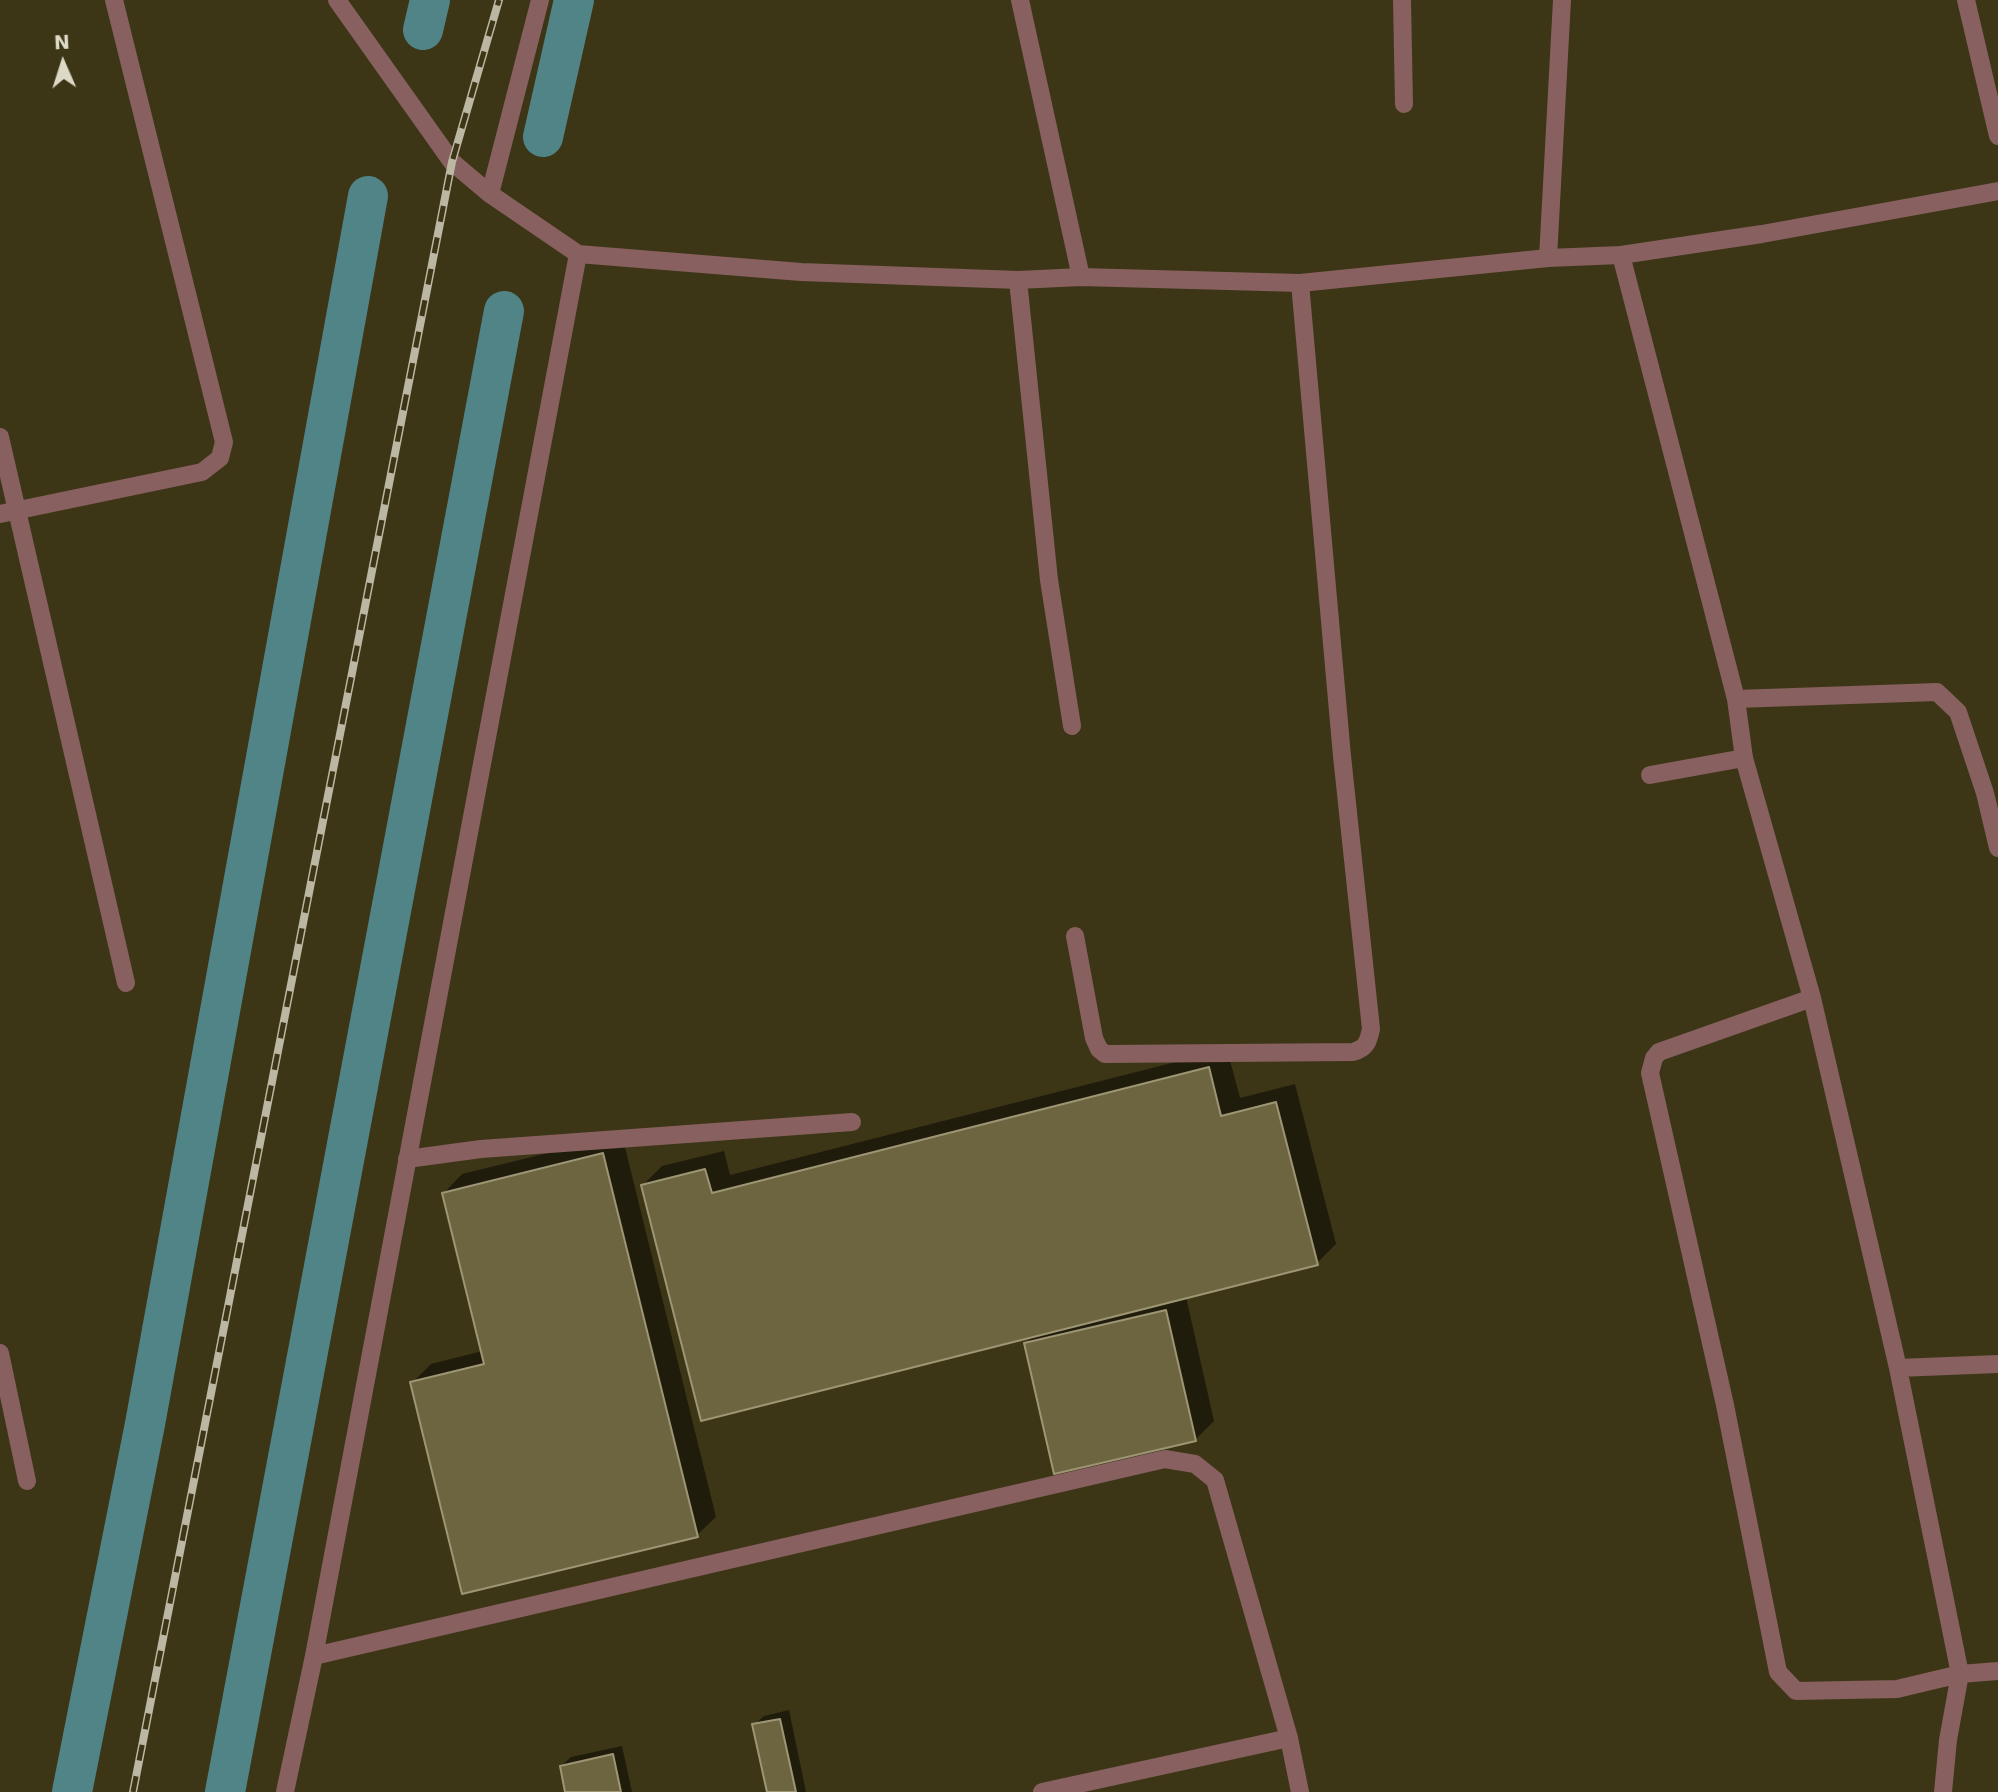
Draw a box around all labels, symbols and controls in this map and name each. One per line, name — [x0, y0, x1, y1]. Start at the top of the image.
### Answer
north arrow — [28, 28, 98, 98]
text: N — [53, 31, 70, 53]

